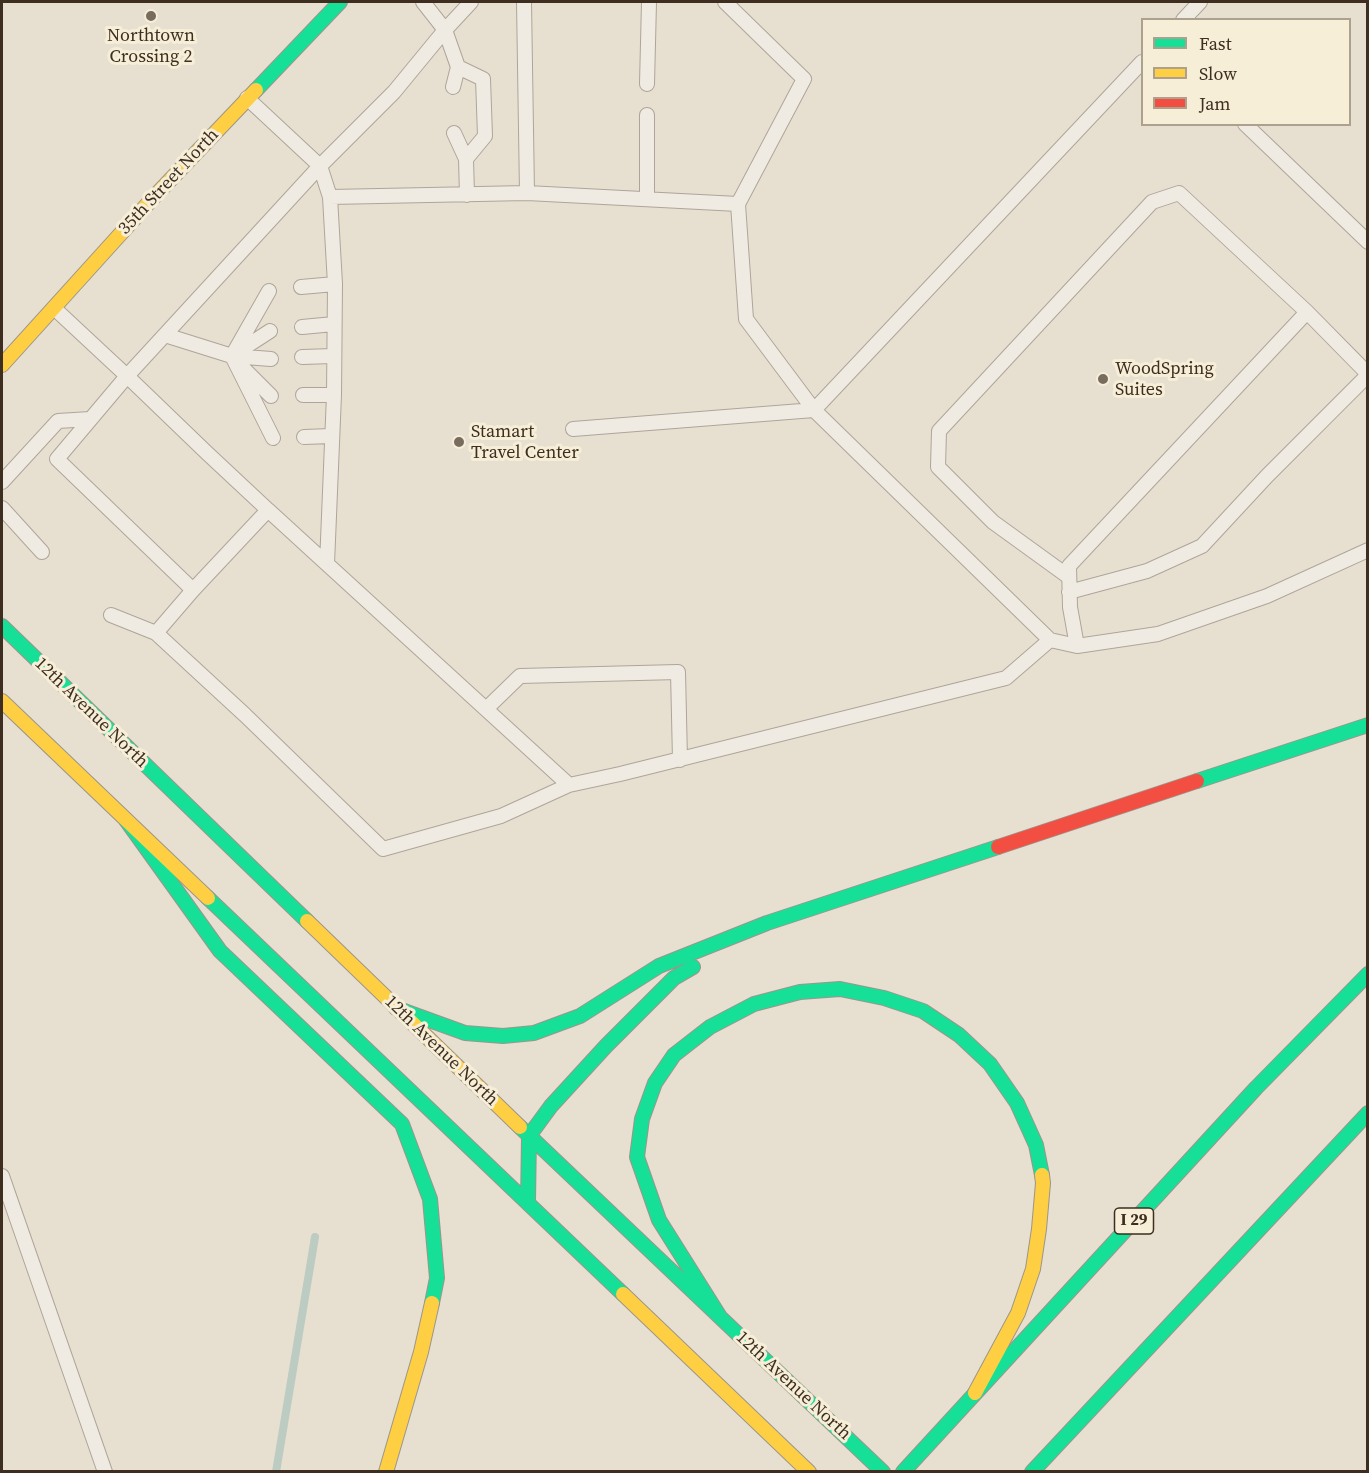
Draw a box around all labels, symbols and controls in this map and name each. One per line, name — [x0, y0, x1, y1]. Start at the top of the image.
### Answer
marker: Northtown Crossing 2 — [144, 9, 158, 23]
legend — [1141, 18, 1351, 126]
place label: Northtown Crossing 2 — [107, 25, 195, 68]
text: Fast — [1199, 31, 1232, 56]
text: Slow — [1199, 61, 1237, 86]
text: Jam — [1199, 91, 1231, 116]
street label: 35th Street North — [114, 124, 224, 240]
place label: WoodSpring Suites — [1115, 358, 1214, 400]
marker: WoodSpring Suites — [1096, 372, 1110, 386]
place label: Stamart Travel Center — [471, 421, 579, 464]
marker: Stamart Travel Center — [452, 435, 466, 449]
street label: 12th Avenue North — [30, 653, 152, 773]
street label: 12th Avenue North — [380, 991, 502, 1111]
road number: I 29 — [1114, 1208, 1154, 1234]
street label: 12th Avenue North — [731, 1327, 855, 1445]

